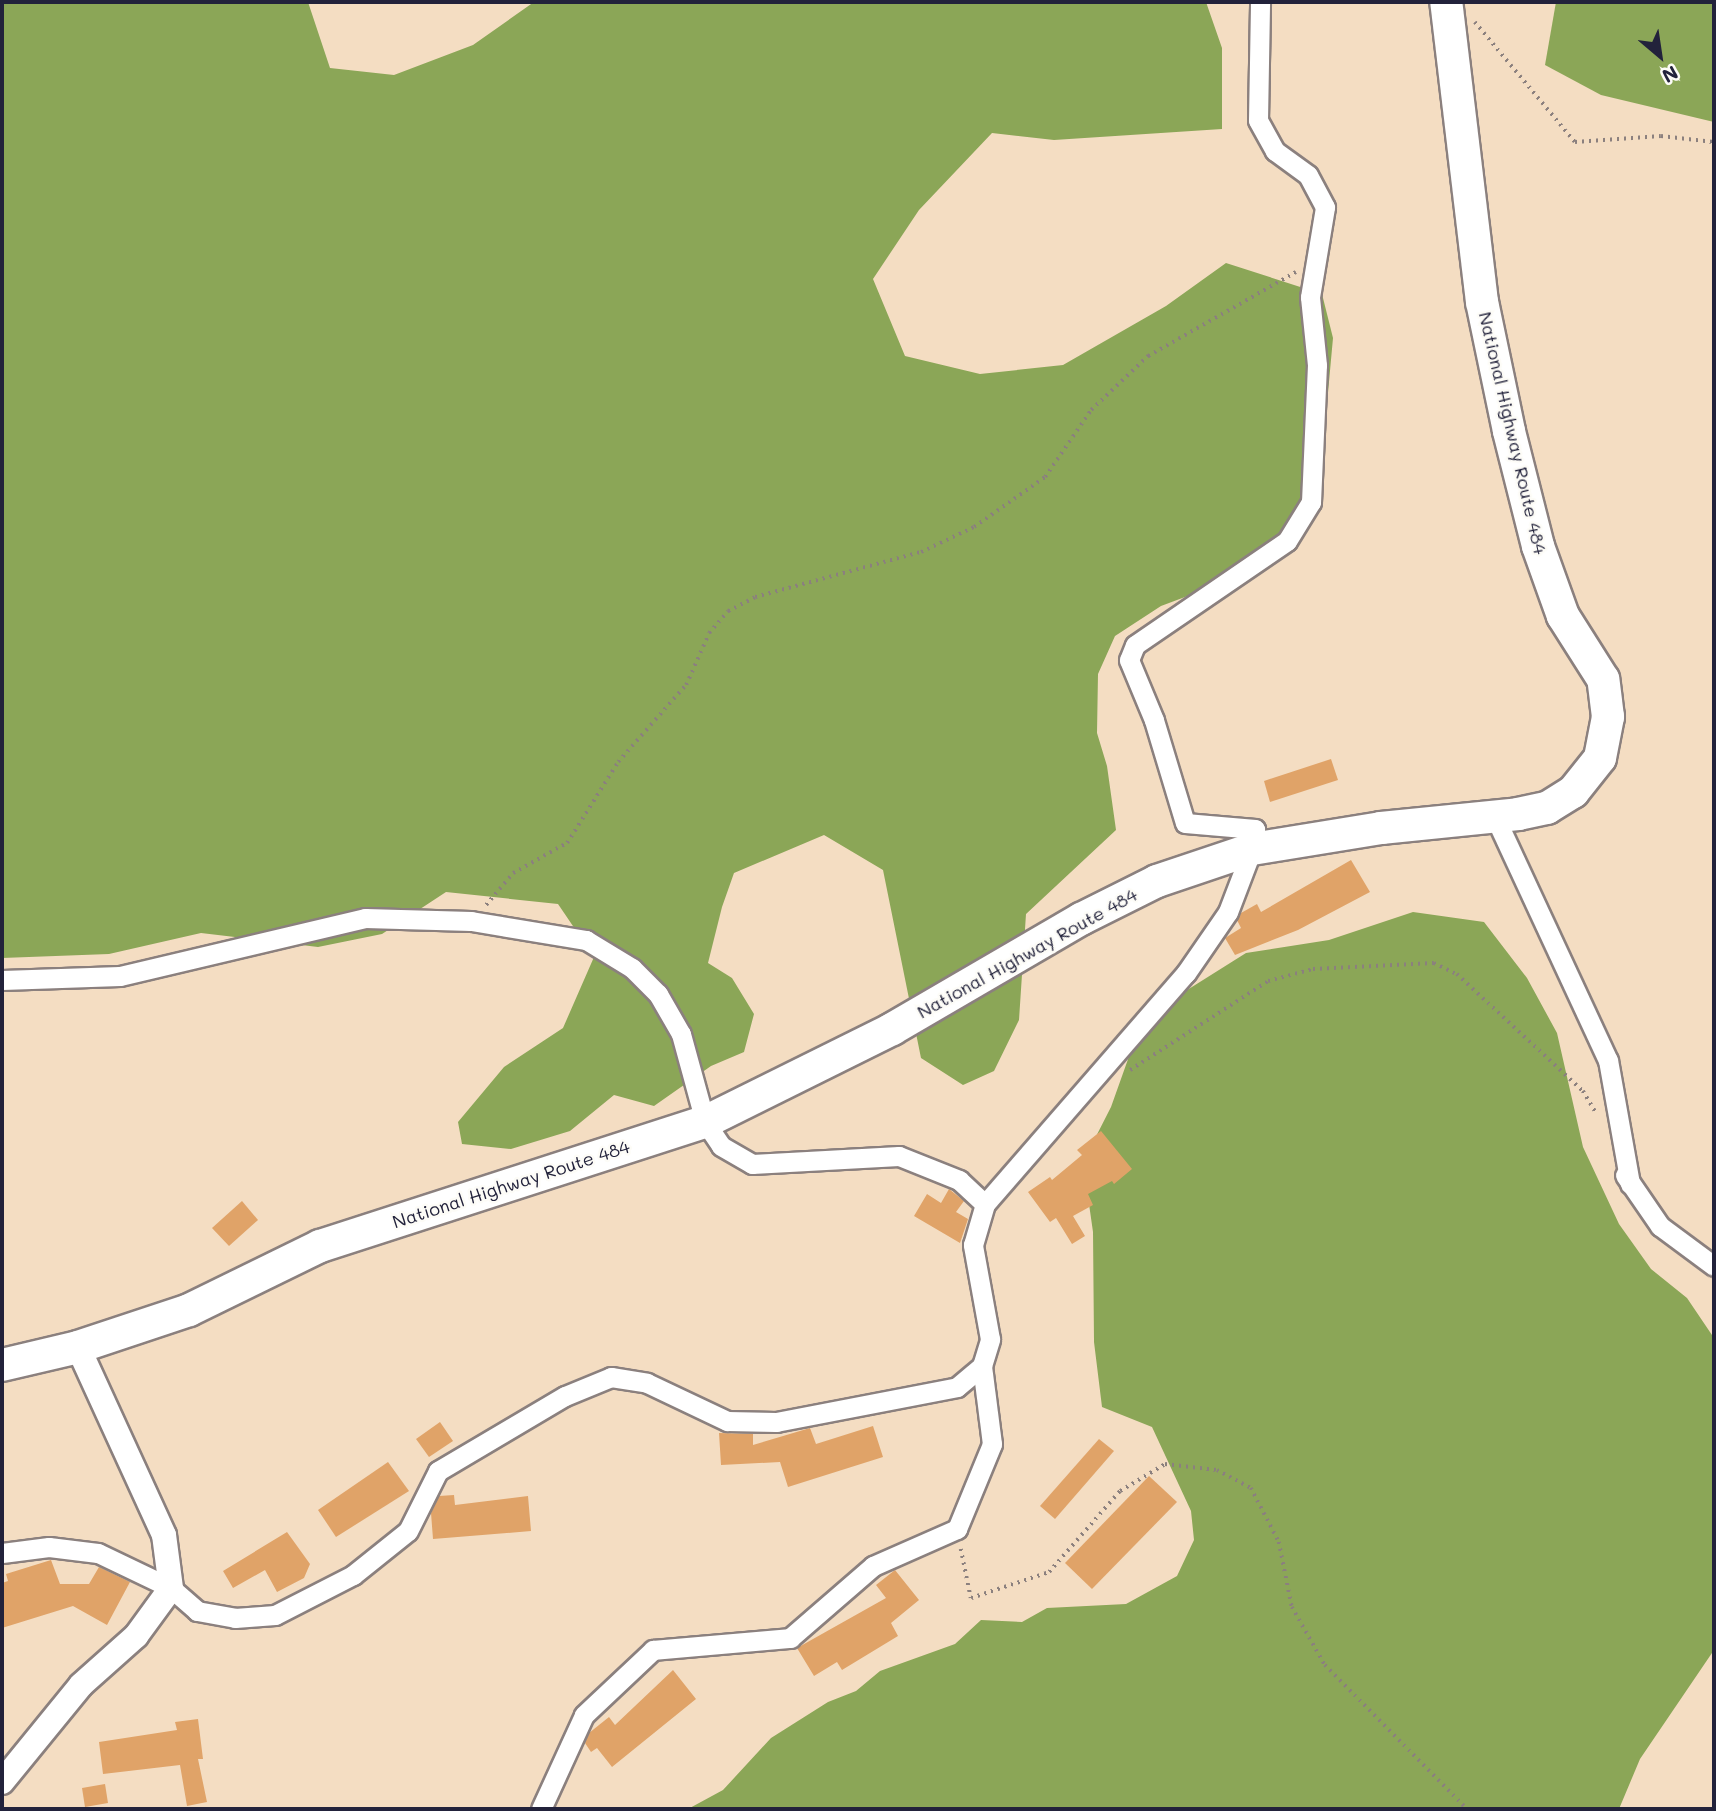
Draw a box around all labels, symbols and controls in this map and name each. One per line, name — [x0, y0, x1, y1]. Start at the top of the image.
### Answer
north arrow — [1625, 21, 1695, 91]
text: N — [1658, 60, 1683, 89]
street label: National Highway Route 484 — [1475, 310, 1551, 556]
street label: National Highway Route 484 — [913, 883, 1141, 1023]
street label: National Highway Route 484 — [390, 1135, 632, 1233]

